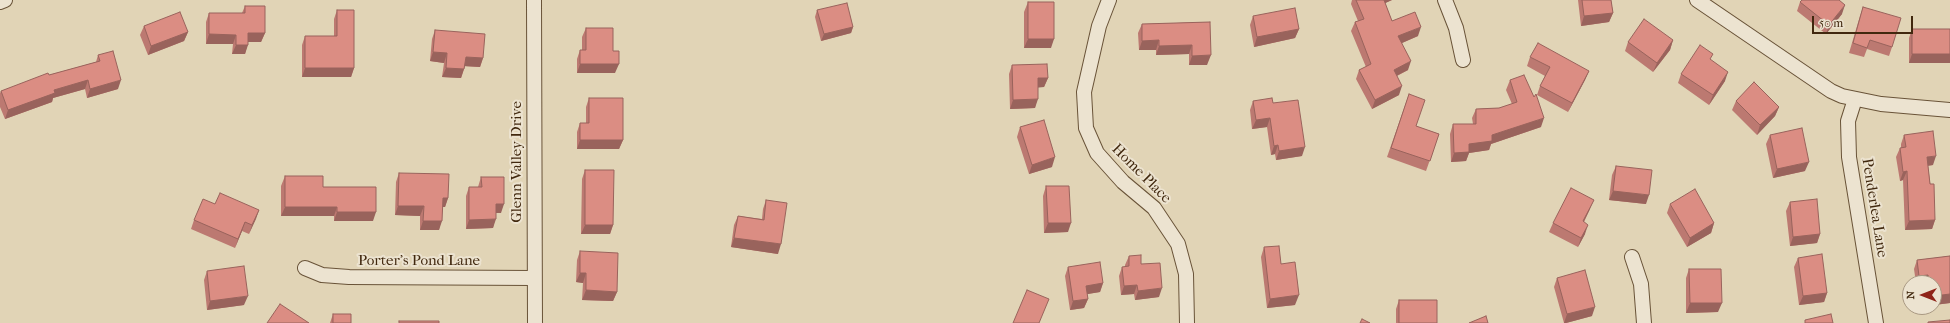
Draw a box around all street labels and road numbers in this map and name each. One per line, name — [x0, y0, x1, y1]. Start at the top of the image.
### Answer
street label: Glenn Valley Drive — [508, 101, 526, 223]
street label: Home Place — [1108, 141, 1174, 207]
street label: Penderlea Lane — [1857, 157, 1891, 259]
street label: Porter's Pond Lane — [358, 252, 480, 270]

